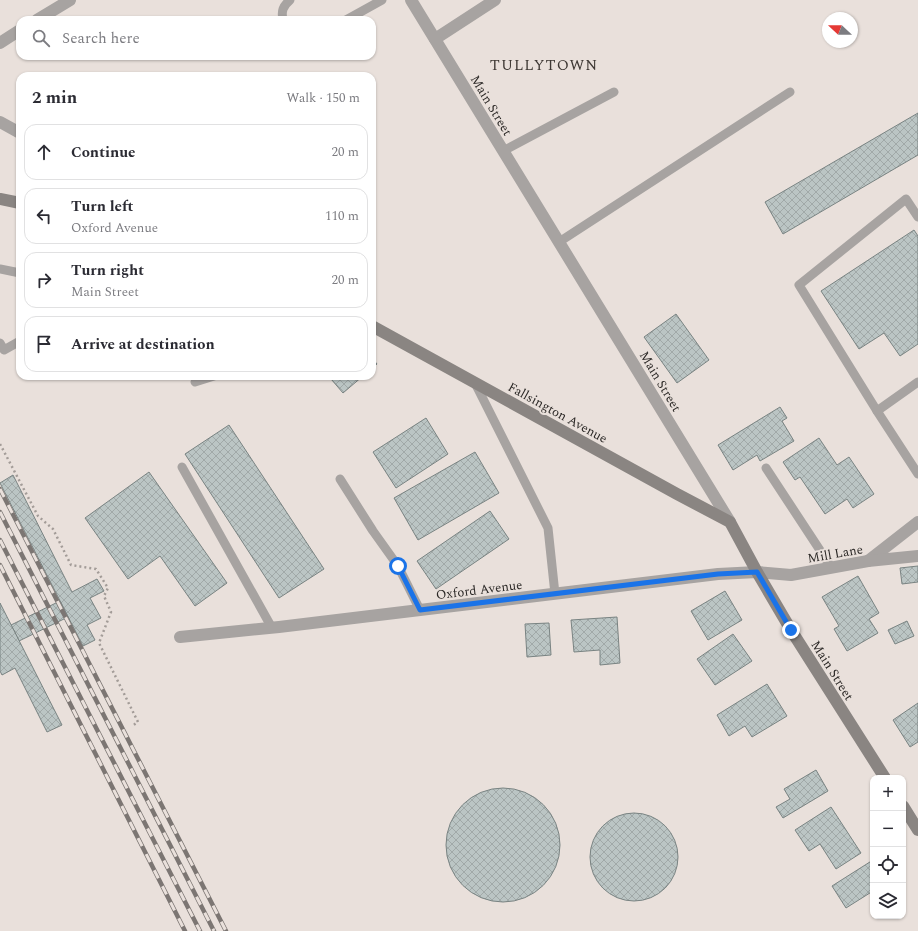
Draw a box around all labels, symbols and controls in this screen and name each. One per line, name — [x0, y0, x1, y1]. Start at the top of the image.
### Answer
north arrow — [822, 12, 858, 48]
search box — [16, 16, 376, 60]
icon: search — [30, 27, 52, 49]
text: Search here — [62, 27, 140, 50]
district label: TULLYTOWN — [490, 54, 598, 77]
street label: Main Street — [465, 71, 517, 140]
text: 2 min — [32, 85, 77, 111]
text: Walk · 150 m — [286, 88, 360, 108]
icon: ahead — [33, 141, 55, 163]
text: Continue — [71, 141, 136, 164]
text: 20 m — [332, 142, 359, 162]
text: Turn left — [71, 195, 133, 218]
icon: left — [33, 205, 55, 227]
text: 110 m — [325, 206, 359, 226]
text: Oxford Avenue — [71, 218, 158, 238]
text: Turn right — [71, 259, 144, 282]
icon: right — [33, 269, 55, 291]
text: 20 m — [332, 270, 359, 290]
text: Main Street — [71, 282, 139, 302]
icon: arrive — [33, 333, 55, 355]
text: Arrive at destination — [71, 333, 215, 356]
street label: Main Street — [634, 347, 686, 416]
street label: Fallsington Avenue — [504, 377, 611, 449]
street label: Mill Lane — [806, 539, 864, 569]
route start — [389, 557, 407, 575]
street label: Oxford Avenue — [435, 575, 524, 605]
route end — [782, 621, 800, 639]
street label: Main Street — [806, 636, 859, 705]
map controls — [870, 775, 906, 919]
button: + — [870, 775, 906, 811]
button: − — [870, 811, 906, 847]
button: locate — [870, 847, 906, 883]
button: layers — [870, 883, 906, 919]

